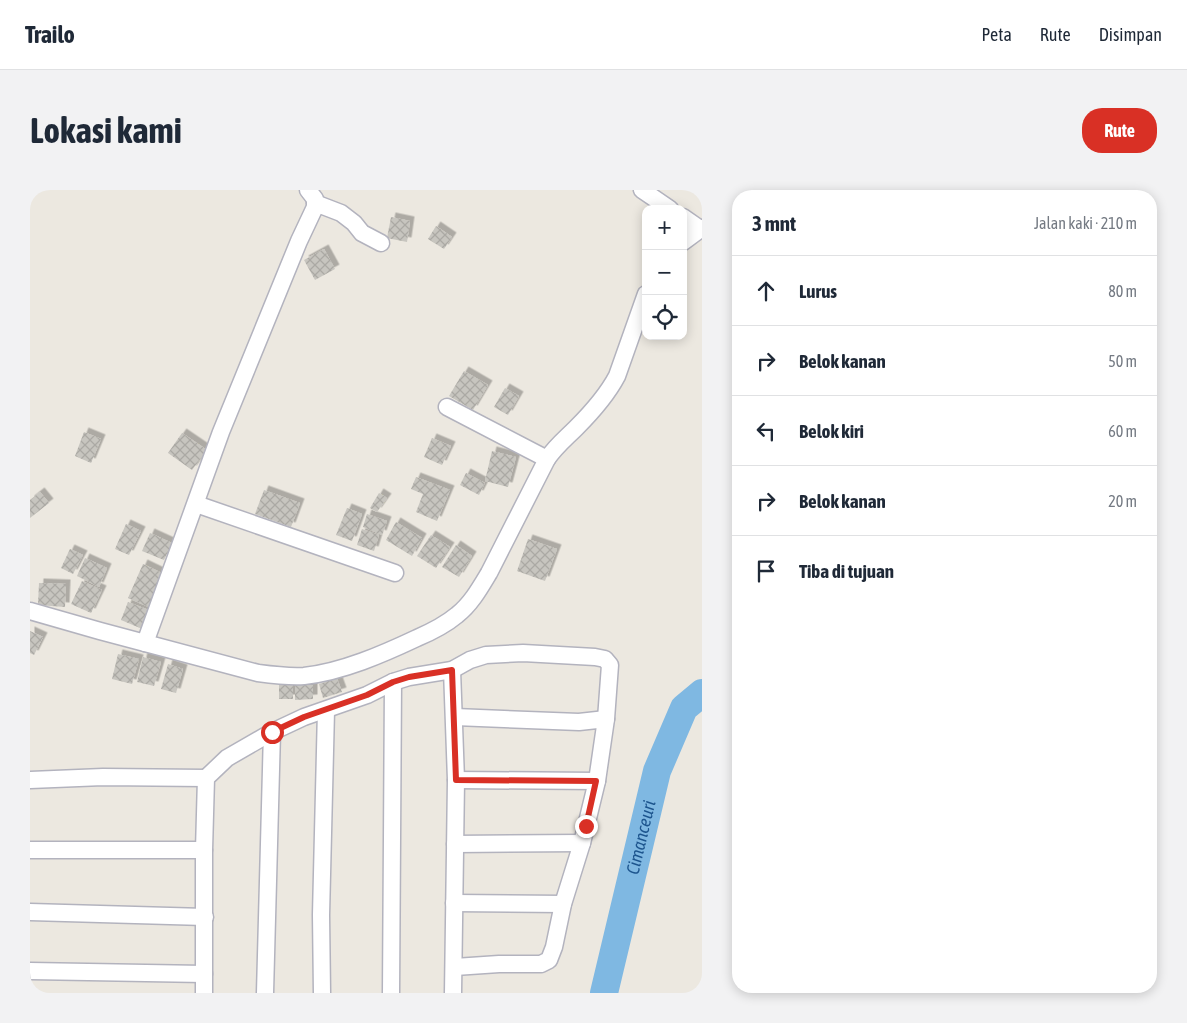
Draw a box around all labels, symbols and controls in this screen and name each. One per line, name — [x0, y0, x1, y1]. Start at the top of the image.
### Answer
text: Trailo — [25, 21, 75, 48]
text: Peta — [981, 24, 1012, 45]
text: Rute — [1040, 24, 1071, 45]
text: Disimpan — [1099, 24, 1162, 45]
button: Rute — [1082, 108, 1157, 153]
text: Lokasi kami — [30, 110, 182, 150]
map controls — [642, 205, 687, 340]
button: + — [642, 205, 687, 250]
text: 3 mnt — [752, 211, 796, 235]
text: Jalan kaki · 210 m — [1034, 214, 1137, 232]
button: − — [642, 250, 687, 295]
icon: ahead — [752, 277, 780, 305]
text: Lurus — [799, 280, 837, 302]
text: 80 m — [1108, 282, 1137, 300]
button: locate — [642, 295, 687, 340]
icon: right — [752, 347, 780, 375]
text: Belok kanan — [799, 350, 886, 372]
text: 50 m — [1108, 352, 1137, 370]
icon: left — [752, 417, 780, 445]
text: Belok kiri — [799, 420, 864, 442]
text: 60 m — [1108, 422, 1137, 440]
icon: right — [752, 487, 780, 515]
text: Belok kanan — [799, 490, 886, 512]
text: 20 m — [1108, 492, 1137, 510]
icon: arrive — [752, 557, 780, 585]
text: Tiba di tujuan — [799, 560, 894, 582]
route start — [261, 721, 284, 744]
water label: Cimanceuri — [622, 798, 660, 876]
route end — [575, 815, 598, 838]

